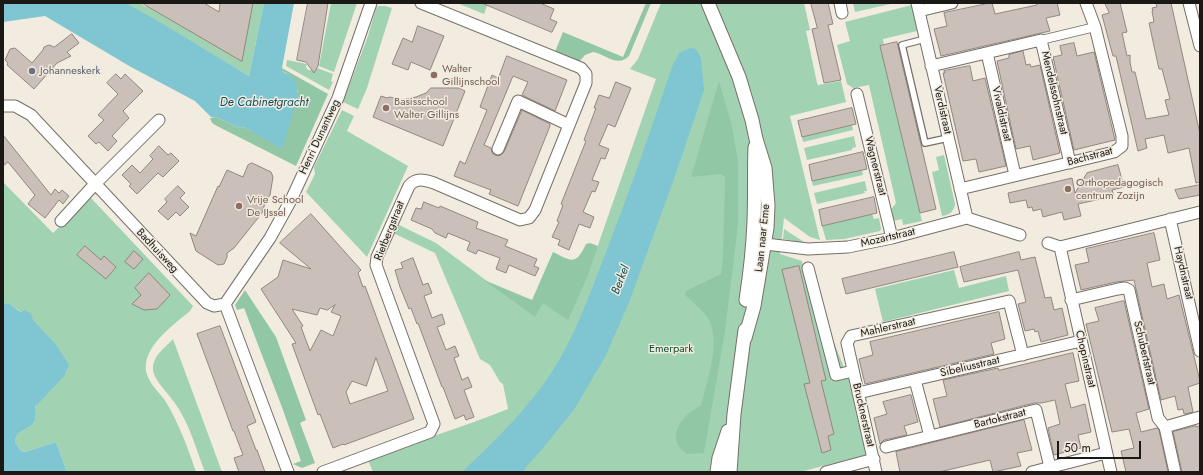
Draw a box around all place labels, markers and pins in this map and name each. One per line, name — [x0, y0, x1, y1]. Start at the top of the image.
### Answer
place label: Walter Gillijnschool — [442, 62, 500, 88]
place label: Johanneskerk — [40, 64, 100, 78]
marker: Johanneskerk — [27, 66, 37, 76]
marker: Walter Gillijnschool — [429, 70, 439, 80]
place label: Basisschool Walter Gillijns — [394, 95, 459, 121]
marker: Basisschool Walter Gillijns — [381, 103, 391, 113]
place label: Orthopedagogisch centrum Zozijn — [1076, 176, 1163, 202]
marker: Orthopedagogisch centrum Zozijn — [1063, 184, 1073, 194]
place label: Vrije School De IJssel — [247, 193, 303, 219]
marker: Vrije School De IJssel — [234, 201, 244, 211]

